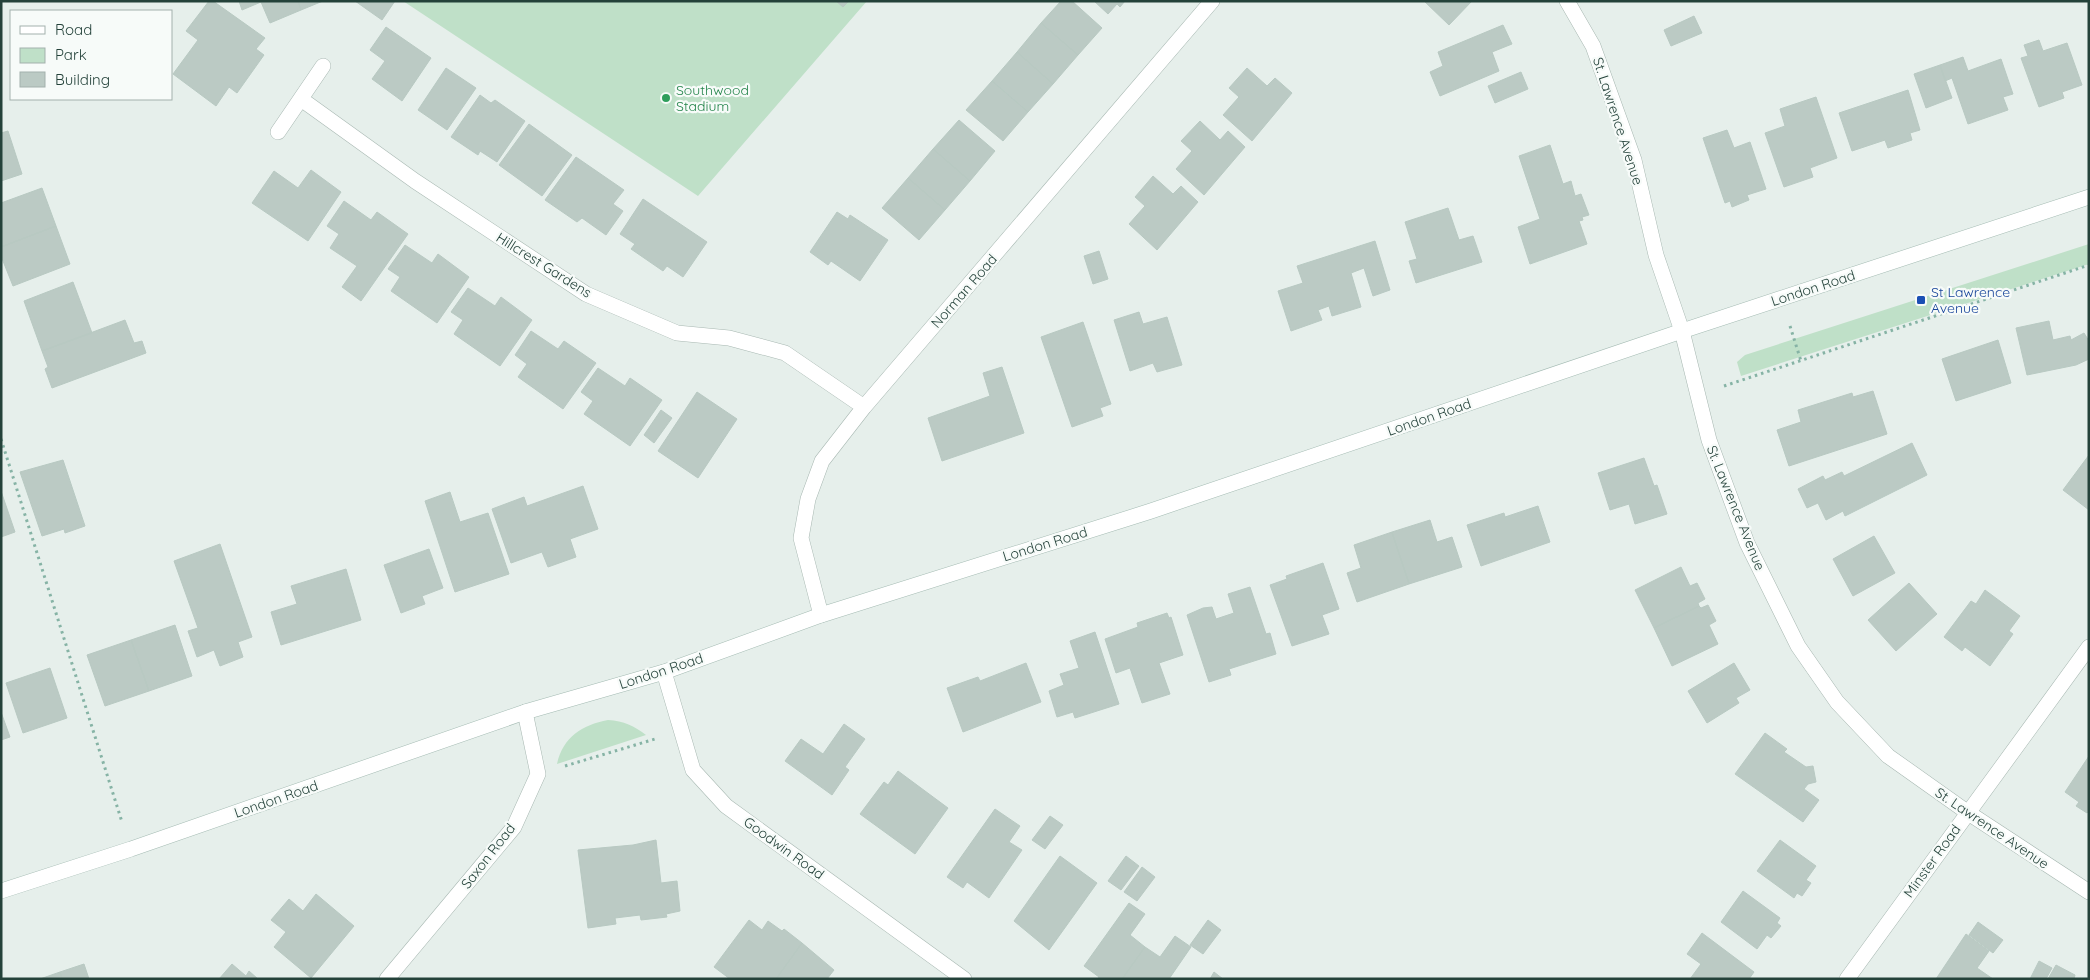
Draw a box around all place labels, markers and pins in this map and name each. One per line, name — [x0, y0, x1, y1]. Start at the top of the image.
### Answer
place label: Southwood Stadium — [676, 81, 749, 115]
marker: Southwood Stadium — [660, 92, 672, 104]
place label: St Lawrence Avenue — [1931, 283, 2010, 317]
marker: St Lawrence Avenue — [1915, 294, 1927, 306]

